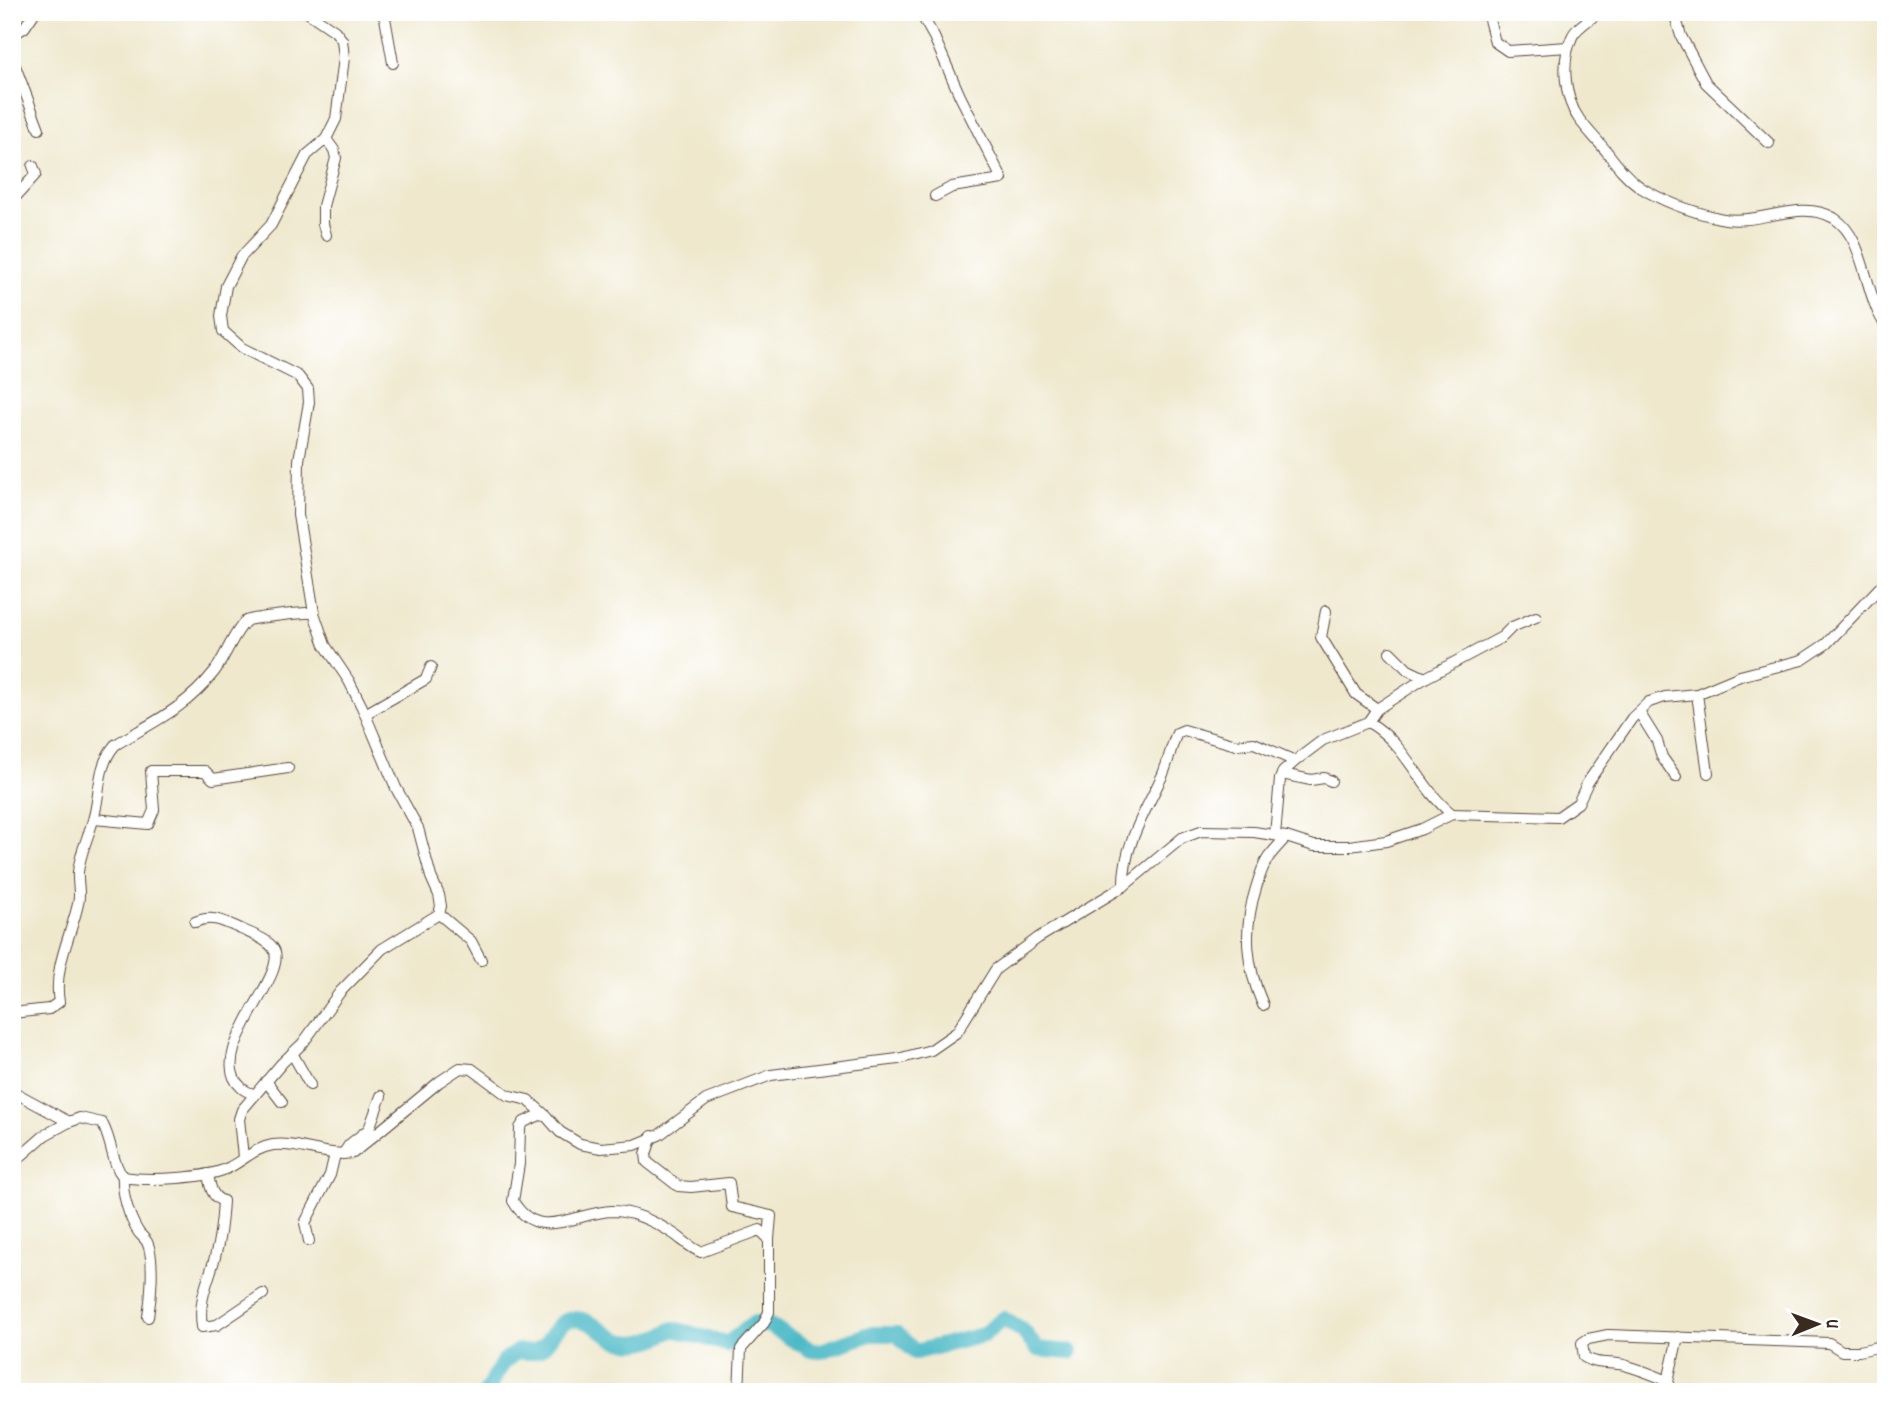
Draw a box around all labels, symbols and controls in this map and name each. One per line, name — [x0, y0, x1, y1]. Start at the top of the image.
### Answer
north arrow — [1783, 1288, 1853, 1358]
text: U — [1817, 1319, 1844, 1329]

